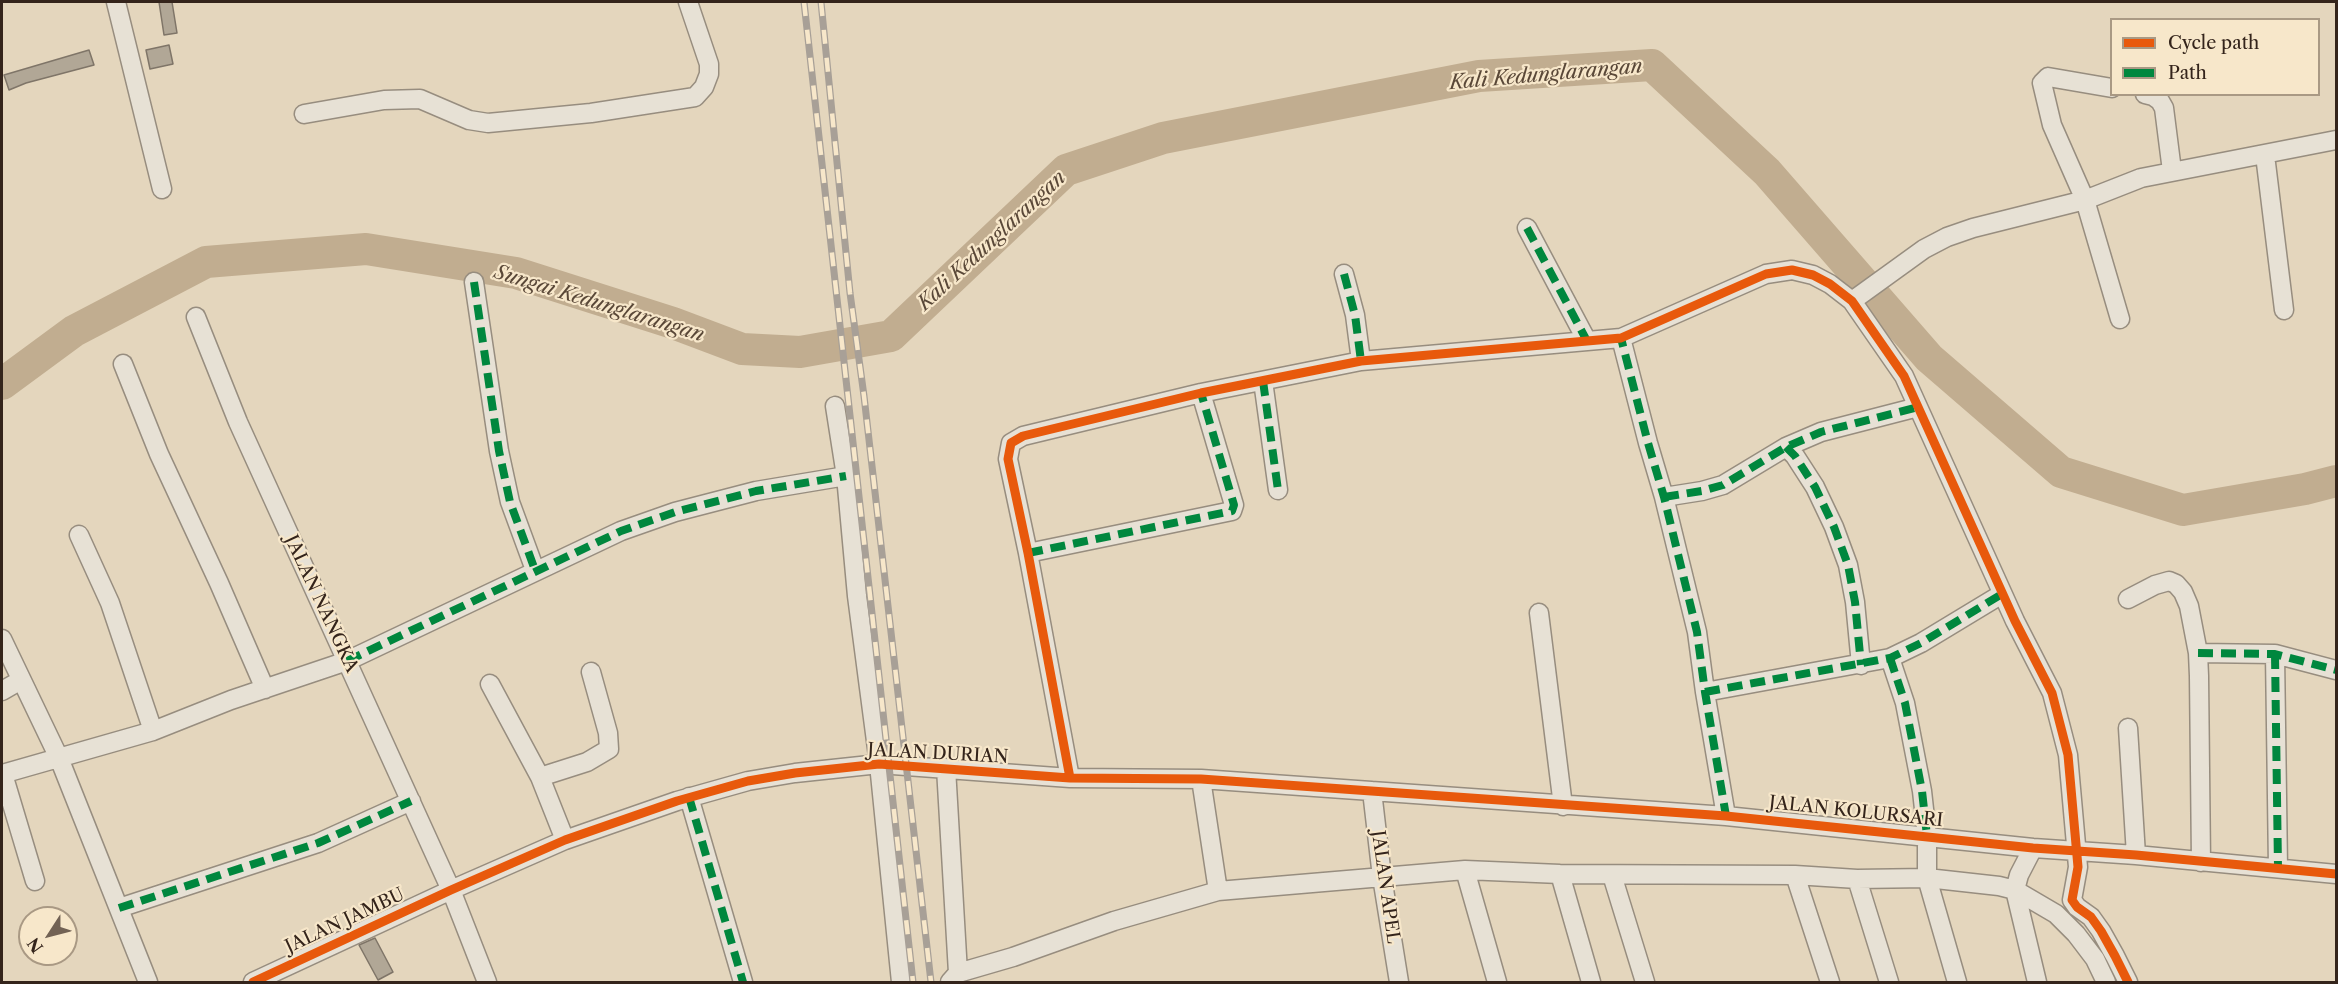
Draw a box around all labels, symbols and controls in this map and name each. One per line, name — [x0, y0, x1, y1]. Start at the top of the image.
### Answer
legend — [2110, 18, 2320, 96]
text: Cycle path — [2168, 32, 2259, 54]
water label: Kali Kedunglarangan — [1448, 55, 1644, 95]
text: Path — [2168, 62, 2207, 84]
water label: Kali Kedunglarangan — [913, 166, 1071, 316]
water label: Sungai Kedunglarangan — [491, 261, 707, 347]
street label: JALAN NANGKA — [280, 532, 362, 676]
street label: JALAN DURIAN — [867, 740, 1009, 768]
street label: JALAN KOLURSARI — [1768, 792, 1944, 832]
street label: JALAN APEL — [1366, 829, 1404, 945]
street label: JALAN JAMBU — [282, 884, 408, 958]
north arrow — [18, 906, 78, 966]
text: N — [23, 934, 47, 957]

